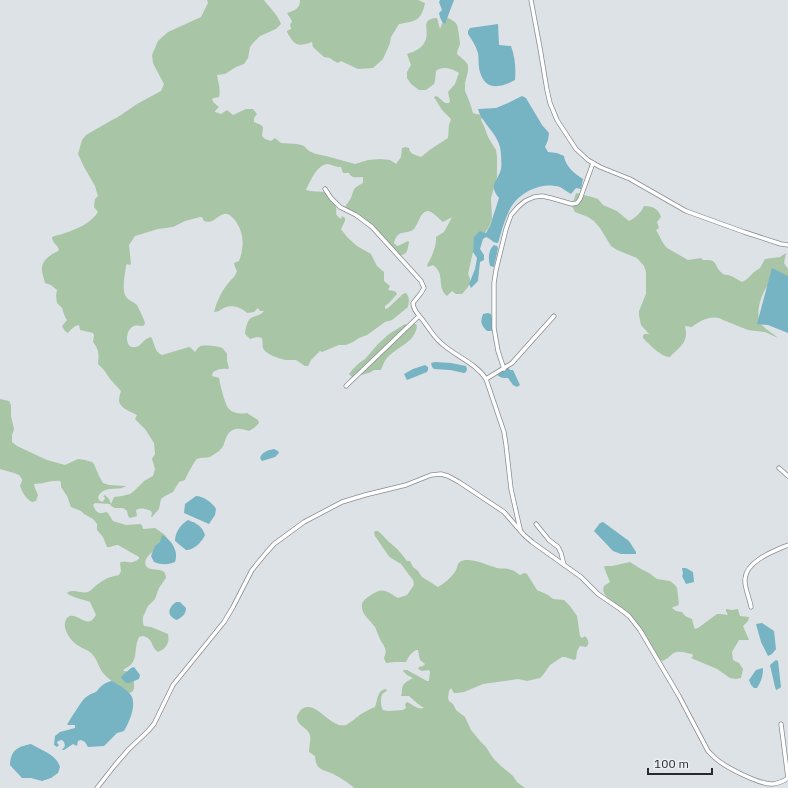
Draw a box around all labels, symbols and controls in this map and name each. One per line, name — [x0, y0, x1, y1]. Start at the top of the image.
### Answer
scale bar — [648, 750, 712, 776]
text: 100 m — [654, 756, 689, 771]

